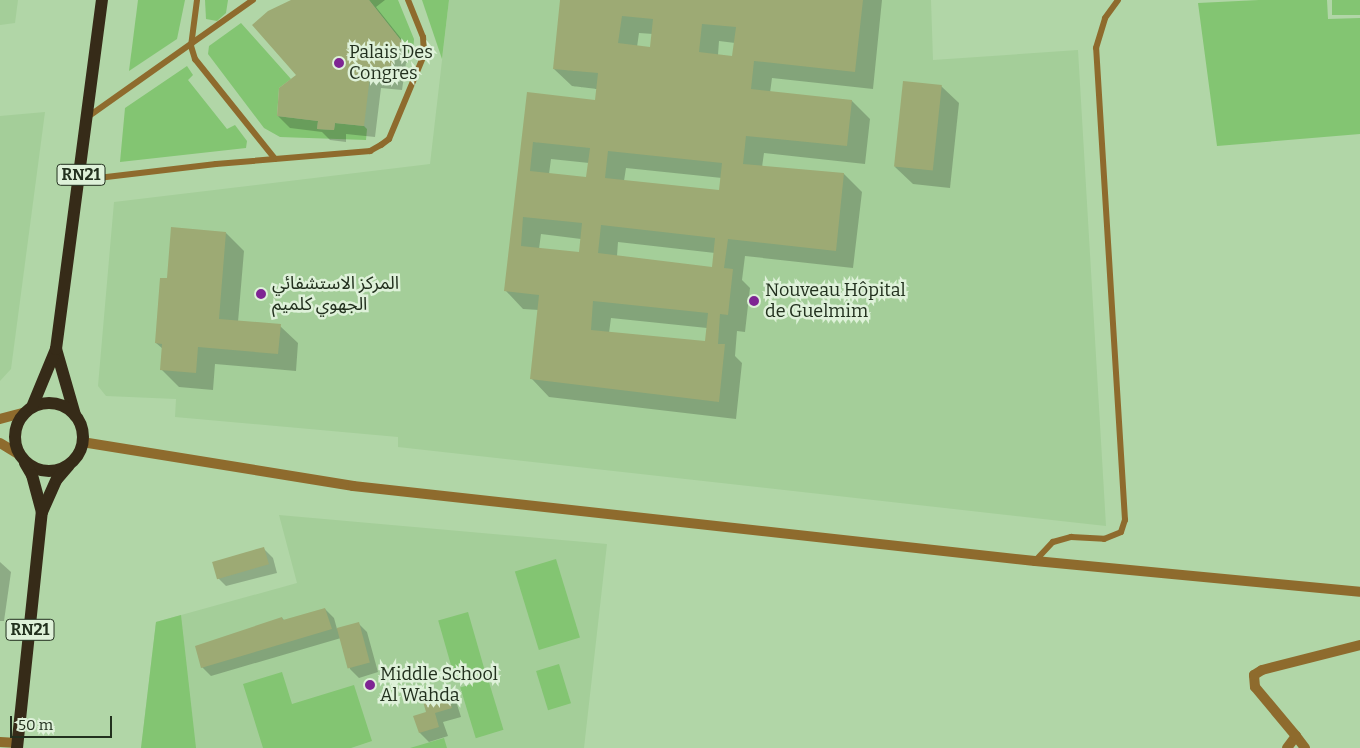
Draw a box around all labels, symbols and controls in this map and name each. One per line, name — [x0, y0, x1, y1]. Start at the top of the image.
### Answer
place label: Palais Des Congres — [349, 42, 433, 84]
marker: Palais Des Congres — [333, 57, 345, 69]
road number: RN21 — [56, 162, 106, 188]
place label: المركز الاستشفائي الجهوي كلميم — [272, 273, 399, 316]
place label: Nouveau Hôpital de Guelmim — [765, 280, 906, 322]
marker: المركز الاستشفائي الجهوي كلميم — [254, 287, 268, 301]
marker: Nouveau Hôpital de Guelmim — [747, 294, 761, 308]
road number: RN21 — [5, 616, 55, 644]
place label: Middle School Al Wahda — [380, 664, 498, 706]
marker: Middle School Al Wahda — [364, 679, 376, 691]
scale bar — [12, 706, 115, 738]
text: 50 m — [18, 716, 53, 734]

